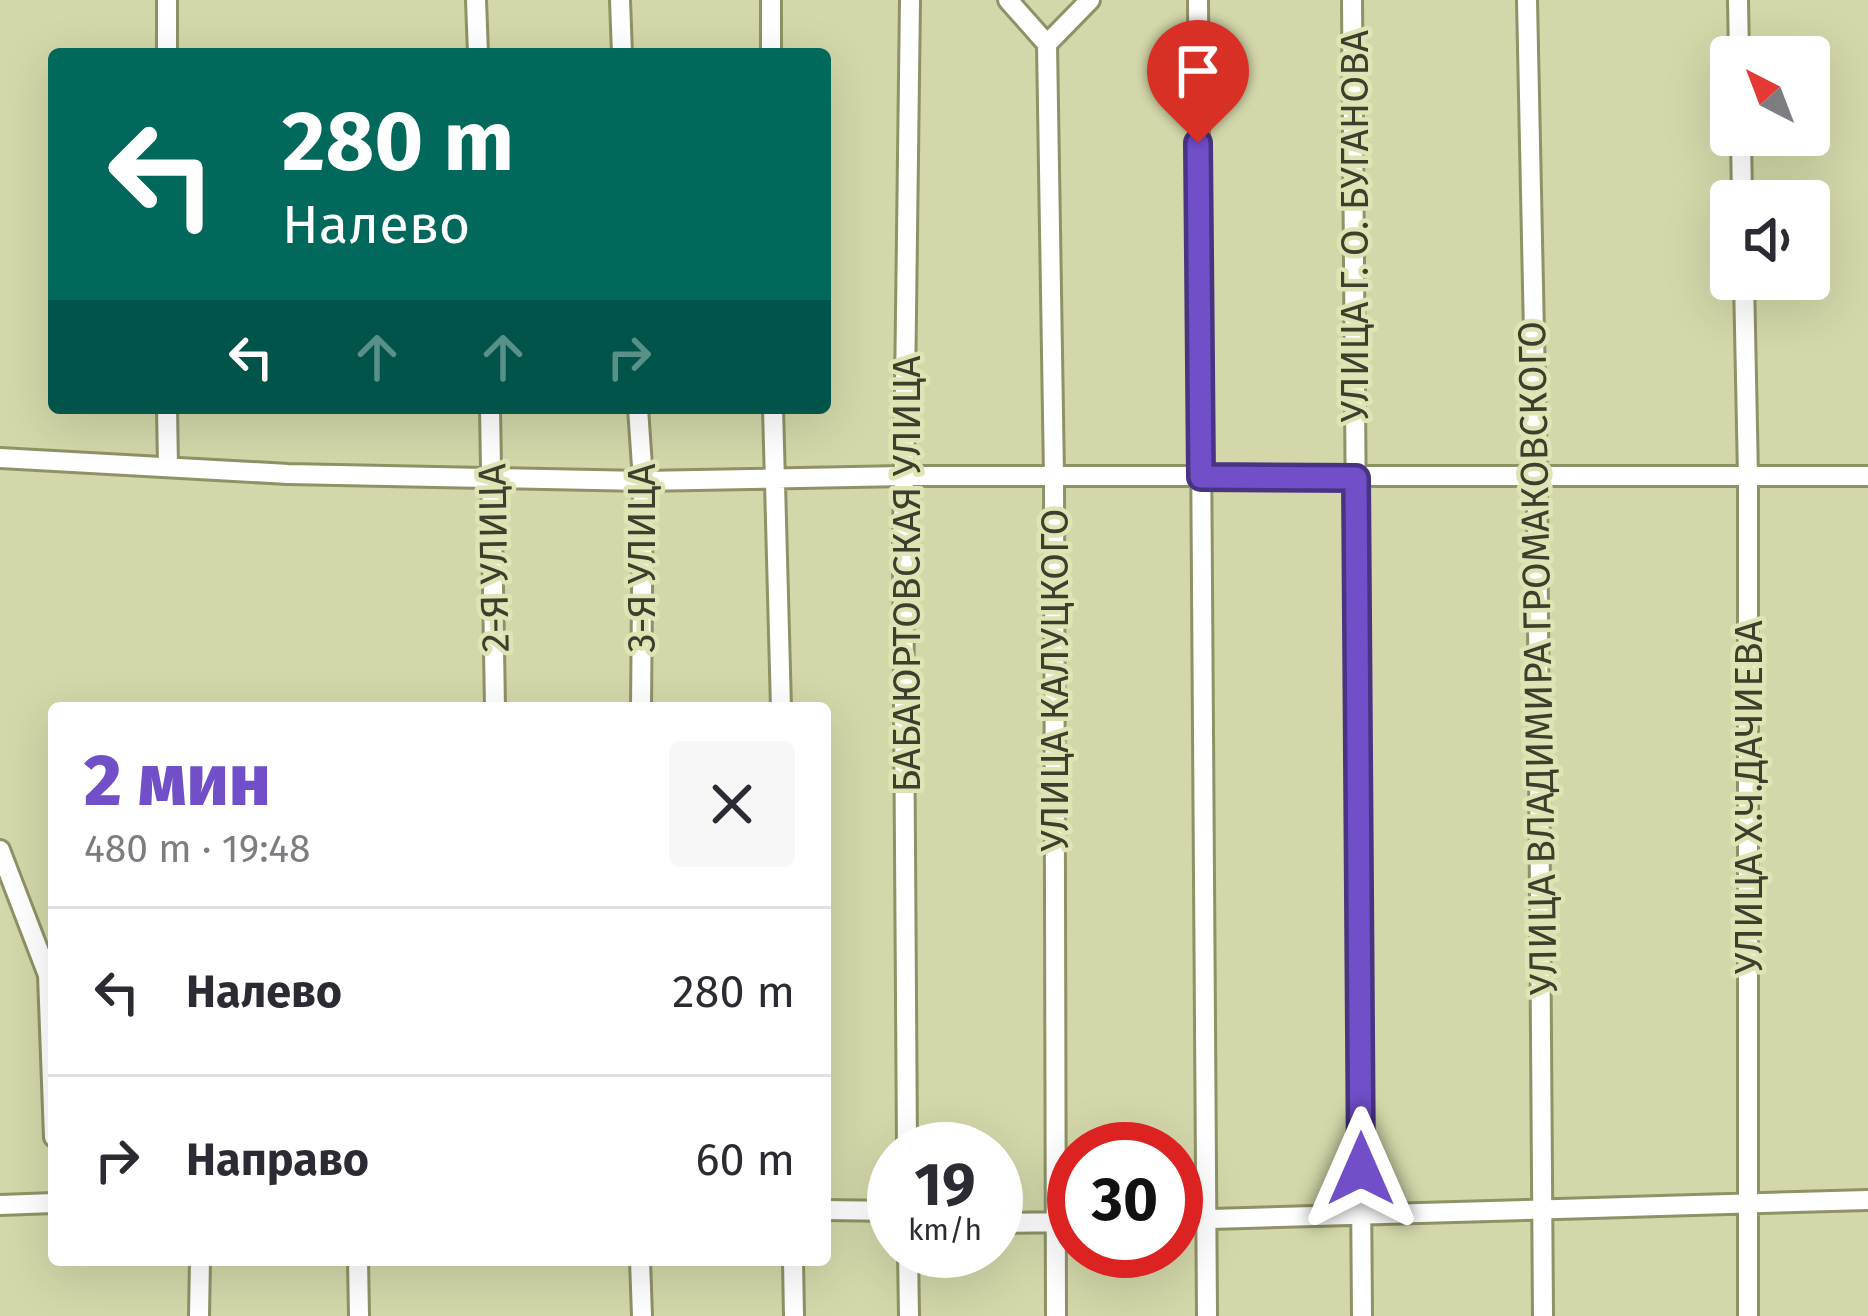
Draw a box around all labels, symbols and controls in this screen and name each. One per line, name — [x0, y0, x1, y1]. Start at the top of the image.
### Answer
pin — [1147, 20, 1249, 143]
street label: УЛИЦА Г. О. БУГАНОВА — [1332, 29, 1378, 422]
north arrow — [1710, 36, 1830, 156]
map controls — [1710, 36, 1830, 300]
icon: arrive — [1165, 38, 1231, 104]
text: 280 m — [282, 91, 514, 192]
icon: left — [84, 96, 240, 252]
button: sound — [1710, 180, 1830, 300]
text: Налево — [282, 193, 470, 257]
street label: УЛИЦА ВЛАДИМИРА ГРОМАКОВСКОГО — [1509, 321, 1567, 995]
icon: left — [218, 324, 284, 390]
icon: ahead — [344, 324, 410, 390]
icon: ahead — [470, 324, 536, 390]
icon: right — [596, 324, 662, 390]
street label: БАБАЮРТОВСКАЯ УЛИЦА — [884, 355, 930, 793]
street label: 2-Я УЛИЦА — [469, 462, 519, 653]
street label: 3-Я УЛИЦА — [619, 463, 665, 653]
street label: УЛИЦА КАЛУЦКОГО — [1032, 508, 1078, 852]
street label: УЛИЦА Х.Ч.ДАЧИЕВА — [1726, 619, 1772, 974]
text: 2 мин — [84, 738, 271, 824]
button: close — [669, 741, 795, 867]
text: 480 m · 19:48 — [84, 826, 311, 872]
icon: left — [84, 959, 150, 1025]
text: Налево — [186, 965, 342, 1019]
text: 280 m — [672, 965, 795, 1019]
position arrow — [1298, 1106, 1424, 1232]
speed limit sign: 30 — [1047, 1122, 1203, 1278]
icon: right — [84, 1127, 150, 1193]
text: Направо — [186, 1133, 369, 1187]
text: 60 m — [695, 1133, 795, 1187]
text: 19 — [914, 1149, 976, 1221]
text: km/h — [908, 1212, 982, 1248]

